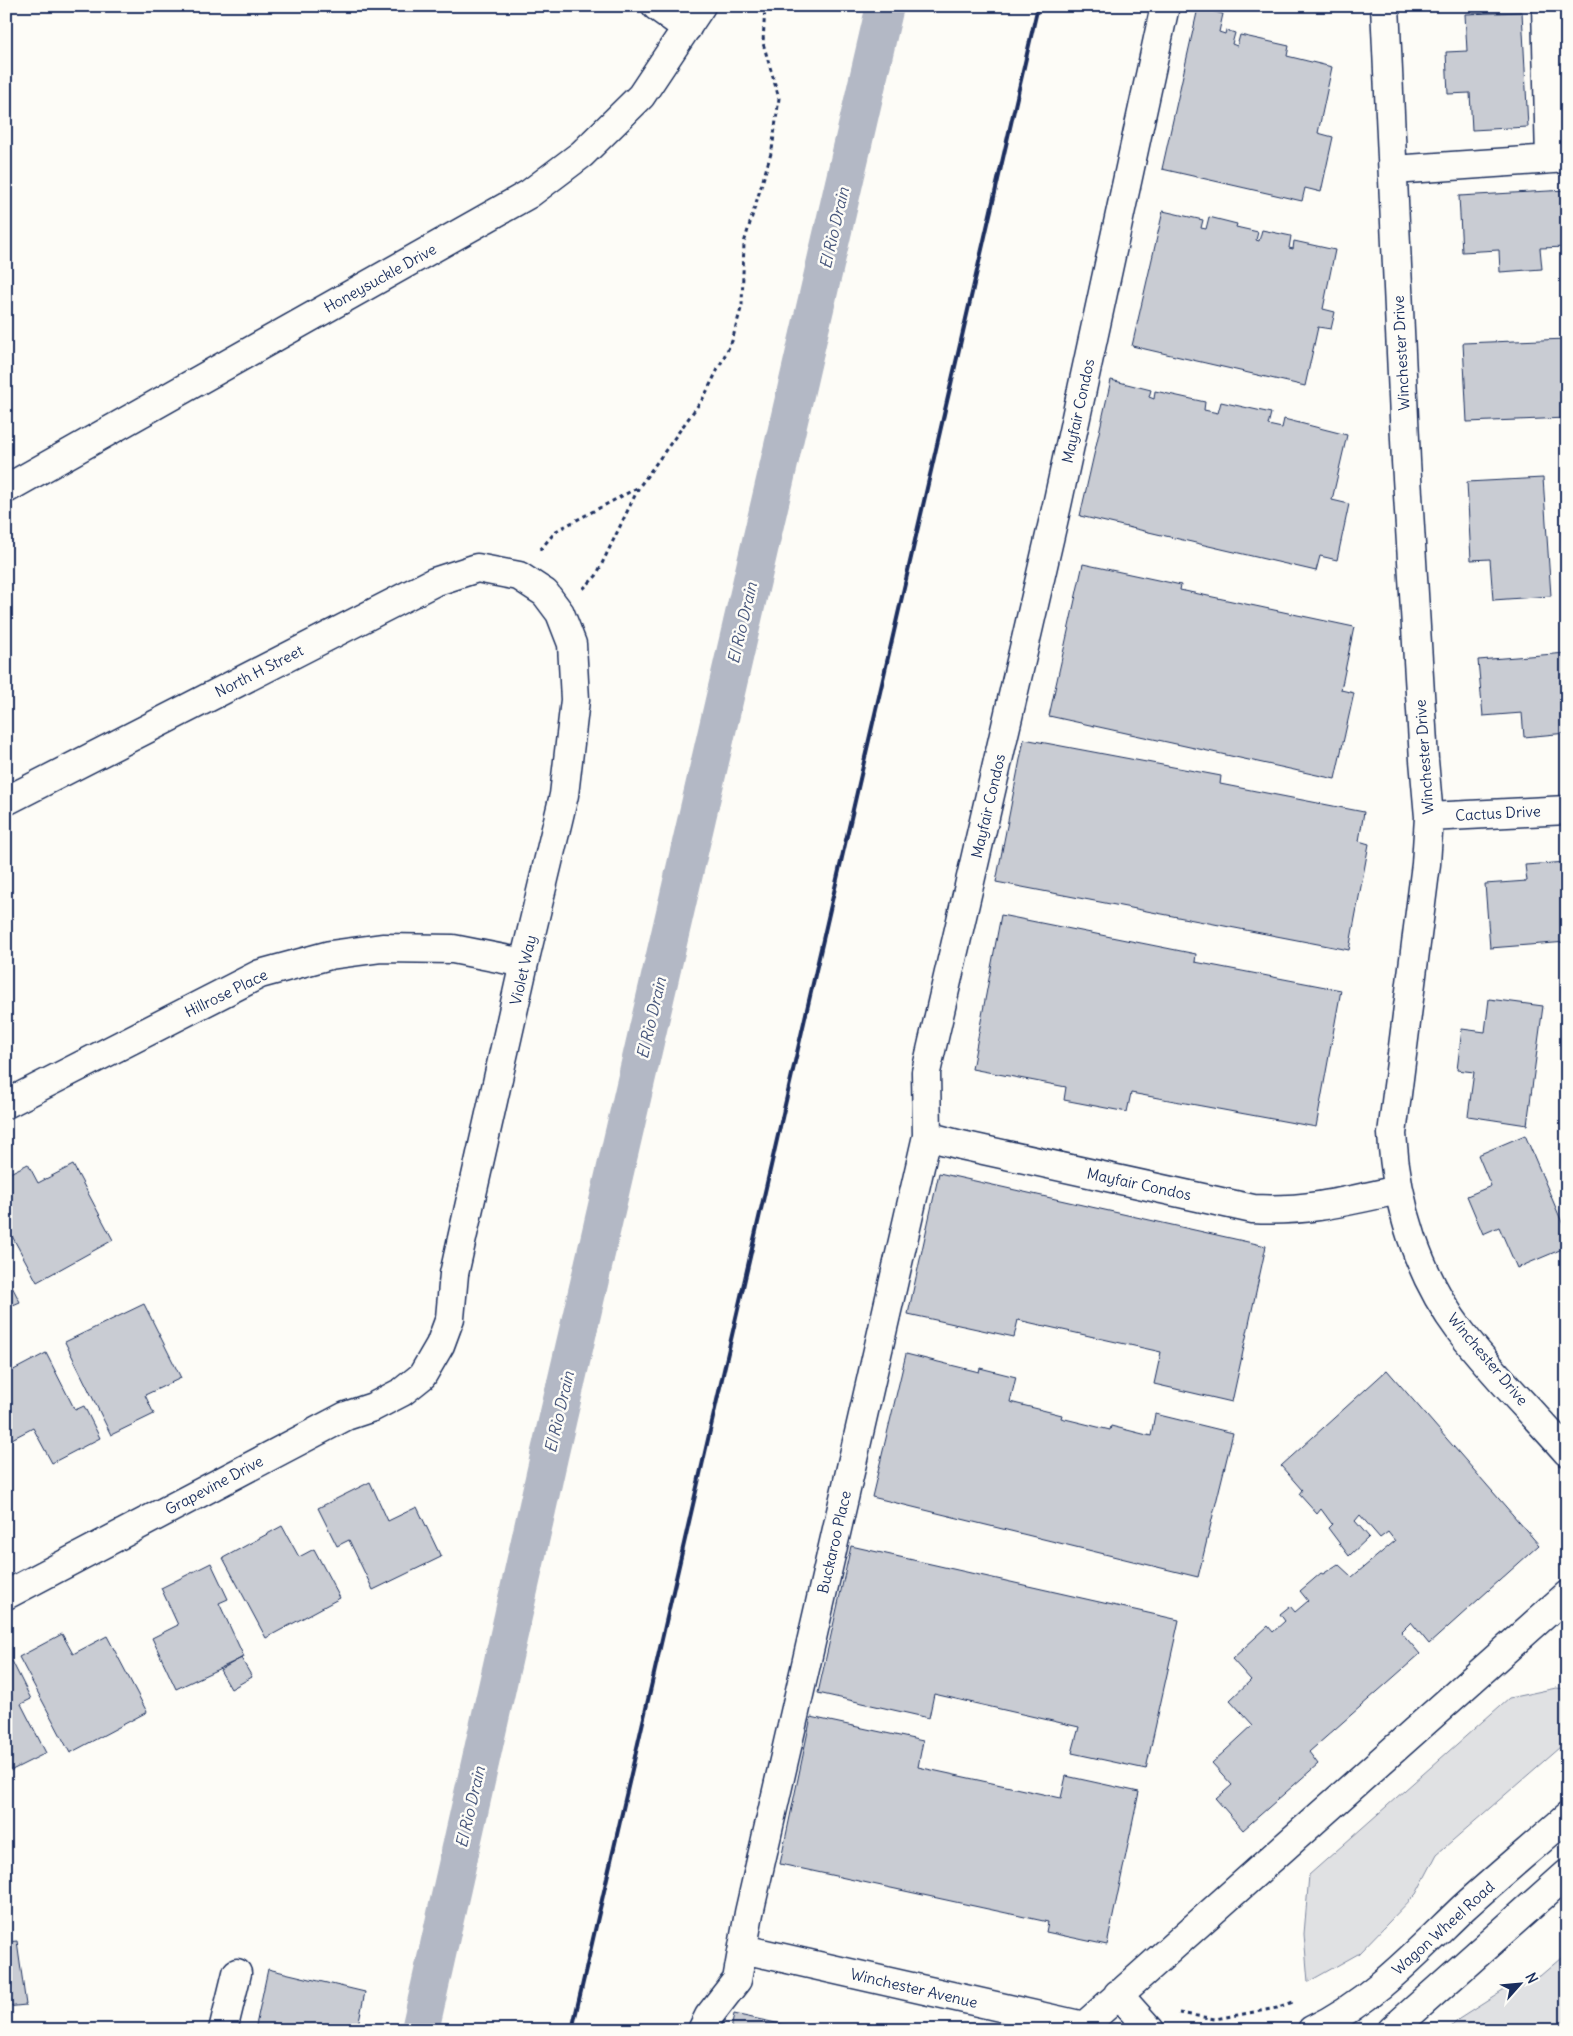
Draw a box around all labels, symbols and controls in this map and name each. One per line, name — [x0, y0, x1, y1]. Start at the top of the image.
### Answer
water label: El Rio Drain — [815, 185, 853, 271]
street label: Honeysuckle Drive — [320, 239, 440, 317]
street label: Winchester Drive — [1389, 295, 1413, 411]
street label: Mayfair Condos — [1058, 357, 1098, 465]
water label: El Rio Drain — [723, 580, 761, 666]
street label: North H Street — [212, 641, 306, 701]
street label: Winchester Drive — [1411, 699, 1437, 815]
street label: Mayfair Condos — [967, 752, 1009, 860]
street label: Cactus Drive — [1455, 801, 1541, 825]
street label: Violet Way — [506, 933, 540, 1007]
street label: Hillrose Place — [181, 965, 271, 1021]
water label: El Rio Drain — [632, 975, 670, 1061]
street label: Mayfair Condos — [1085, 1164, 1193, 1204]
street label: Winchester Drive — [1444, 1309, 1532, 1409]
water label: El Rio Drain — [540, 1369, 578, 1455]
street label: Grapevine Drive — [162, 1451, 266, 1519]
street label: Buckaroo Place — [813, 1489, 855, 1595]
water label: El Rio Drain — [451, 1764, 489, 1850]
street label: Wagon Wheel Road — [1388, 1877, 1498, 1979]
north arrow — [1496, 1958, 1546, 2008]
street label: Winchester Avenue — [849, 1964, 979, 2012]
text: N — [1521, 1970, 1542, 1986]

